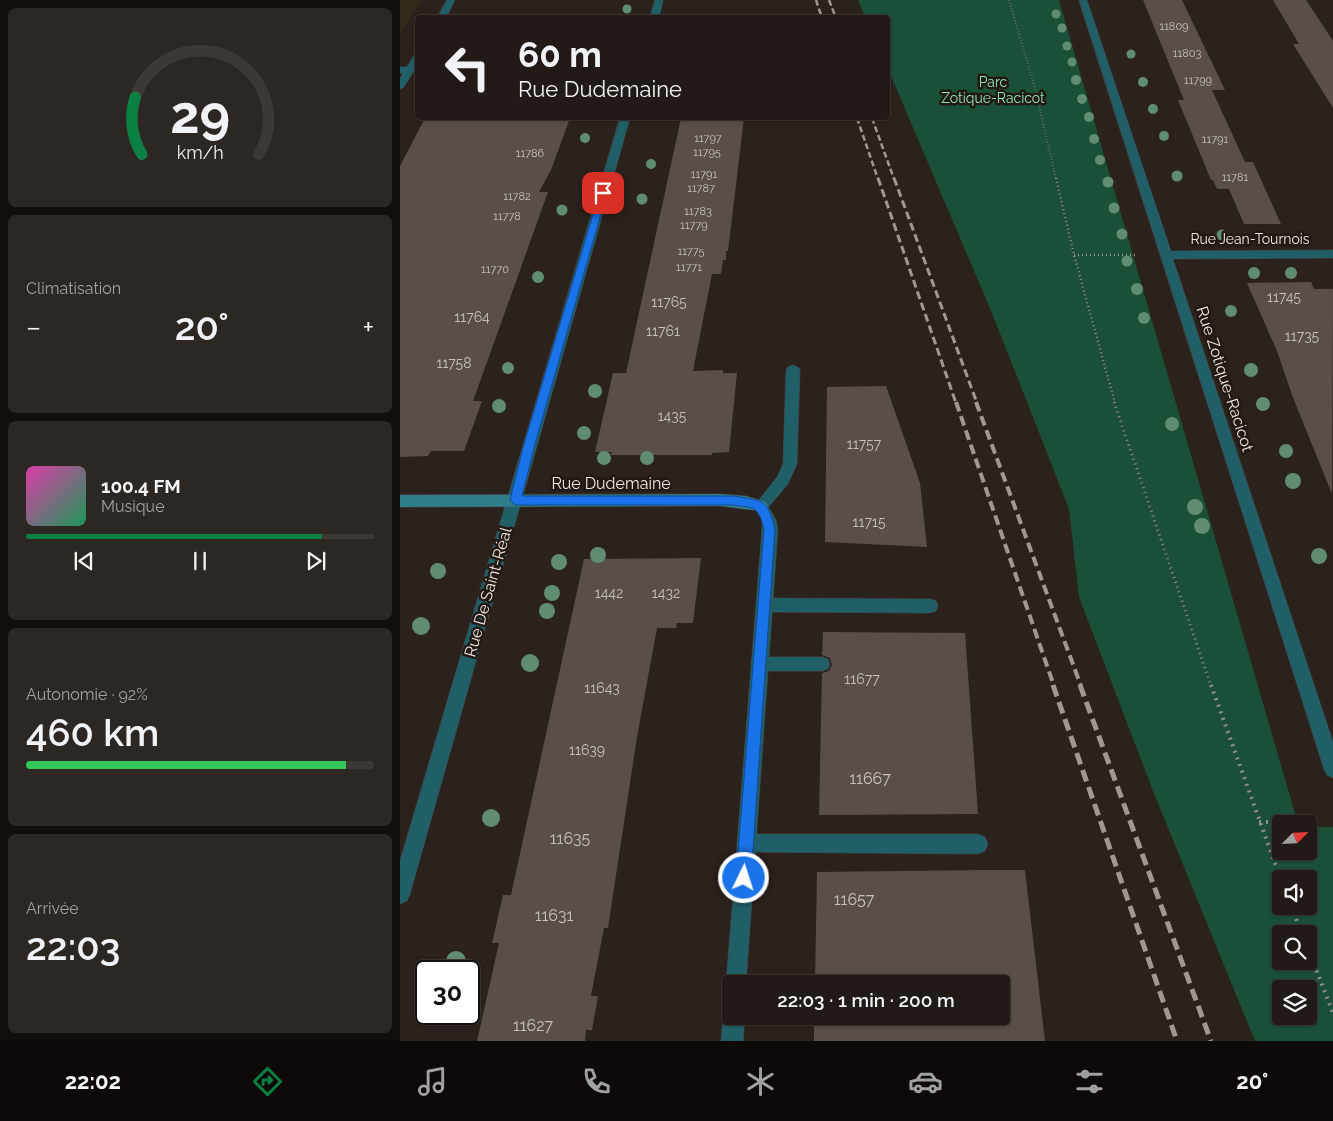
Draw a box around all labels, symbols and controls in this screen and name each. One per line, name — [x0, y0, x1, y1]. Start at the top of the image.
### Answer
house number: 11809 — [1159, 20, 1189, 33]
text: 60 m — [518, 34, 602, 75]
icon: left — [435, 35, 500, 100]
house number: 11803 — [1173, 47, 1201, 60]
park label: Parc Zotique-Racicot — [941, 74, 1045, 106]
house number: 11799 — [1184, 74, 1212, 87]
text: Rue Dudemaine — [518, 76, 682, 102]
text: 29 — [170, 84, 230, 145]
house number: 11797 — [694, 132, 722, 145]
house number: 11791 — [1202, 133, 1228, 146]
text: km/h — [176, 142, 224, 163]
house number: 11795 — [693, 146, 721, 159]
house number: 11786 — [516, 147, 545, 160]
house number: 11791 — [691, 168, 717, 181]
house number: 11781 — [1222, 171, 1249, 184]
pin — [582, 172, 624, 214]
icon: arrive — [589, 179, 617, 207]
house number: 11787 — [687, 182, 715, 195]
house number: 11782 — [503, 190, 531, 203]
house number: 11783 — [684, 205, 712, 218]
house number: 11778 — [493, 210, 521, 223]
house number: 11779 — [680, 219, 708, 232]
street label: Rue Jean-Tournois — [1190, 231, 1310, 247]
house number: 11775 — [678, 245, 704, 258]
house number: 11771 — [676, 261, 702, 274]
house number: 11770 — [481, 263, 509, 276]
text: Climatisation — [26, 279, 121, 298]
house number: 11745 — [1267, 289, 1301, 305]
house number: 11765 — [651, 294, 687, 310]
text: 20° — [175, 304, 229, 349]
street label: Rue Zotique-Racicot — [1193, 304, 1258, 455]
house number: 11764 — [454, 309, 490, 325]
text: − — [26, 311, 41, 344]
text: + — [362, 311, 374, 344]
house number: 11761 — [646, 323, 680, 339]
house number: 11735 — [1285, 328, 1320, 344]
house number: 11758 — [436, 355, 472, 371]
house number: 1435 — [658, 408, 687, 424]
house number: 11757 — [847, 436, 882, 452]
street label: Rue Dudemaine — [551, 474, 671, 493]
text: 100.4 FM — [101, 475, 181, 497]
text: Musique — [101, 497, 165, 516]
house number: 11715 — [852, 514, 886, 530]
street label: Rue De Saint-Réal — [460, 524, 516, 659]
icon: previous — [70, 547, 98, 575]
icon: pause — [186, 547, 214, 575]
icon: next — [302, 547, 330, 575]
house number: 1442 — [595, 585, 623, 601]
house number: 1432 — [652, 585, 680, 601]
house number: 11677 — [844, 671, 880, 687]
house number: 11643 — [584, 680, 620, 696]
text: Autonomie · 92% — [26, 685, 148, 704]
text: 460 km — [26, 710, 159, 755]
house number: 11639 — [569, 742, 605, 758]
house number: 11667 — [849, 769, 891, 788]
north arrow — [1272, 815, 1318, 860]
map controls — [1272, 815, 1317, 1025]
house number: 11635 — [550, 829, 591, 848]
position arrow — [717, 851, 769, 903]
button: sound — [1272, 870, 1317, 915]
house number: 11657 — [834, 890, 875, 909]
text: Arrivée — [26, 899, 79, 918]
house number: 11631 — [535, 906, 574, 925]
text: 22:03 — [26, 924, 120, 969]
button: search — [1272, 925, 1317, 970]
speed limit sign: 30 — [415, 960, 480, 1025]
button: layers — [1272, 980, 1317, 1025]
text: 22:03 · 1 min · 200 m — [777, 989, 955, 1011]
house number: 11627 — [513, 1016, 554, 1035]
icon: directions — [250, 1064, 285, 1099]
icon: music — [415, 1064, 450, 1099]
icon: phone — [579, 1064, 614, 1099]
icon: climate — [743, 1064, 778, 1099]
icon: car — [908, 1064, 943, 1099]
icon: filters — [1072, 1064, 1107, 1099]
text: 22:02 — [65, 1068, 121, 1094]
text: 20° — [1236, 1068, 1268, 1094]

